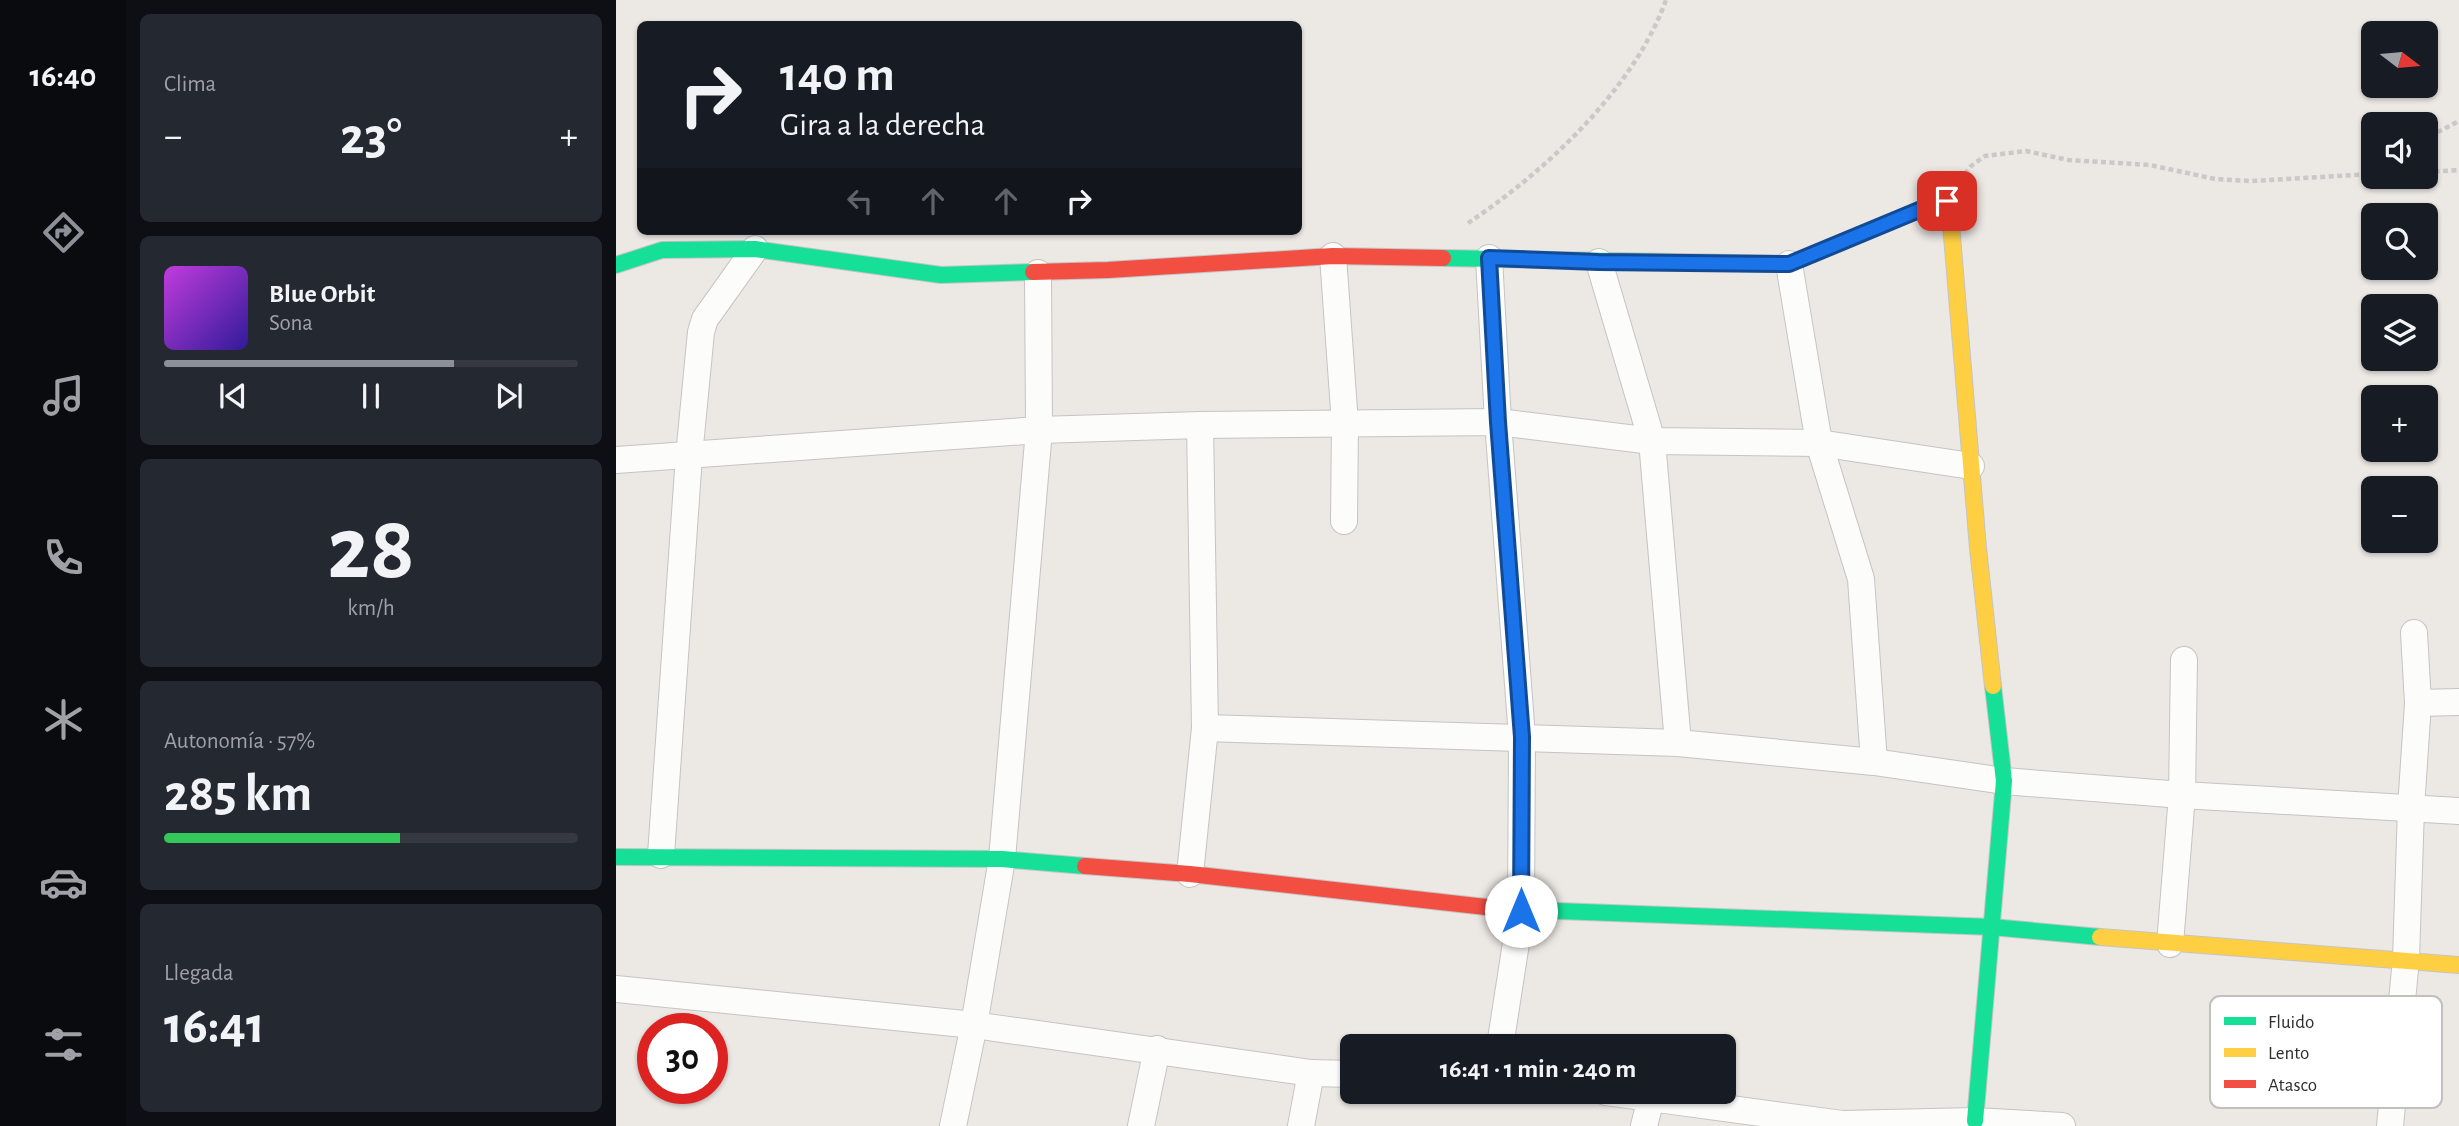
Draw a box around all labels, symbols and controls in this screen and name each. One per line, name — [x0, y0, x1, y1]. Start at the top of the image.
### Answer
north arrow — [2361, 21, 2438, 98]
map controls — [2361, 21, 2438, 553]
icon: right — [665, 49, 756, 140]
text: 140 m — [780, 51, 895, 100]
text: 16:40 — [29, 60, 97, 92]
text: Clima — [164, 73, 216, 96]
text: Gira a la derecha — [780, 109, 985, 141]
text: 23° — [340, 111, 402, 163]
button: sound — [2361, 112, 2438, 189]
text: − — [164, 118, 182, 156]
text: + — [560, 118, 578, 156]
pin — [1917, 171, 1977, 231]
icon: left — [841, 182, 879, 220]
icon: ahead — [914, 182, 952, 220]
icon: ahead — [987, 182, 1025, 220]
icon: right — [1060, 182, 1098, 220]
icon: arrive — [1928, 182, 1966, 220]
button: search — [2361, 203, 2438, 280]
icon: directions — [39, 208, 88, 257]
text: Blue Orbit — [269, 281, 375, 307]
button: layers — [2361, 294, 2438, 371]
text: Sona — [269, 312, 313, 335]
icon: music — [39, 371, 88, 420]
icon: previous — [214, 377, 252, 415]
icon: pause — [352, 377, 390, 415]
icon: next — [490, 377, 528, 415]
button: + — [2361, 385, 2438, 462]
button: − — [2361, 476, 2438, 553]
text: 28 — [327, 504, 415, 595]
icon: phone — [39, 533, 88, 582]
text: km/h — [347, 597, 395, 620]
icon: climate — [39, 695, 88, 744]
text: Autonomía · 57% — [164, 730, 315, 753]
text: 285 km — [164, 768, 312, 820]
icon: car — [39, 858, 88, 907]
position arrow — [1484, 874, 1558, 948]
text: Llegada — [164, 962, 234, 985]
legend — [2210, 996, 2442, 1108]
text: 16:41 — [164, 1000, 265, 1052]
speed limit sign: 30 — [637, 1013, 728, 1104]
text: Fluido — [2268, 1013, 2314, 1032]
icon: filters — [39, 1020, 88, 1069]
text: Lento — [2268, 1044, 2309, 1063]
text: 16:41 · 1 min · 240 m — [1440, 1056, 1636, 1082]
text: Atasco — [2268, 1076, 2317, 1095]

